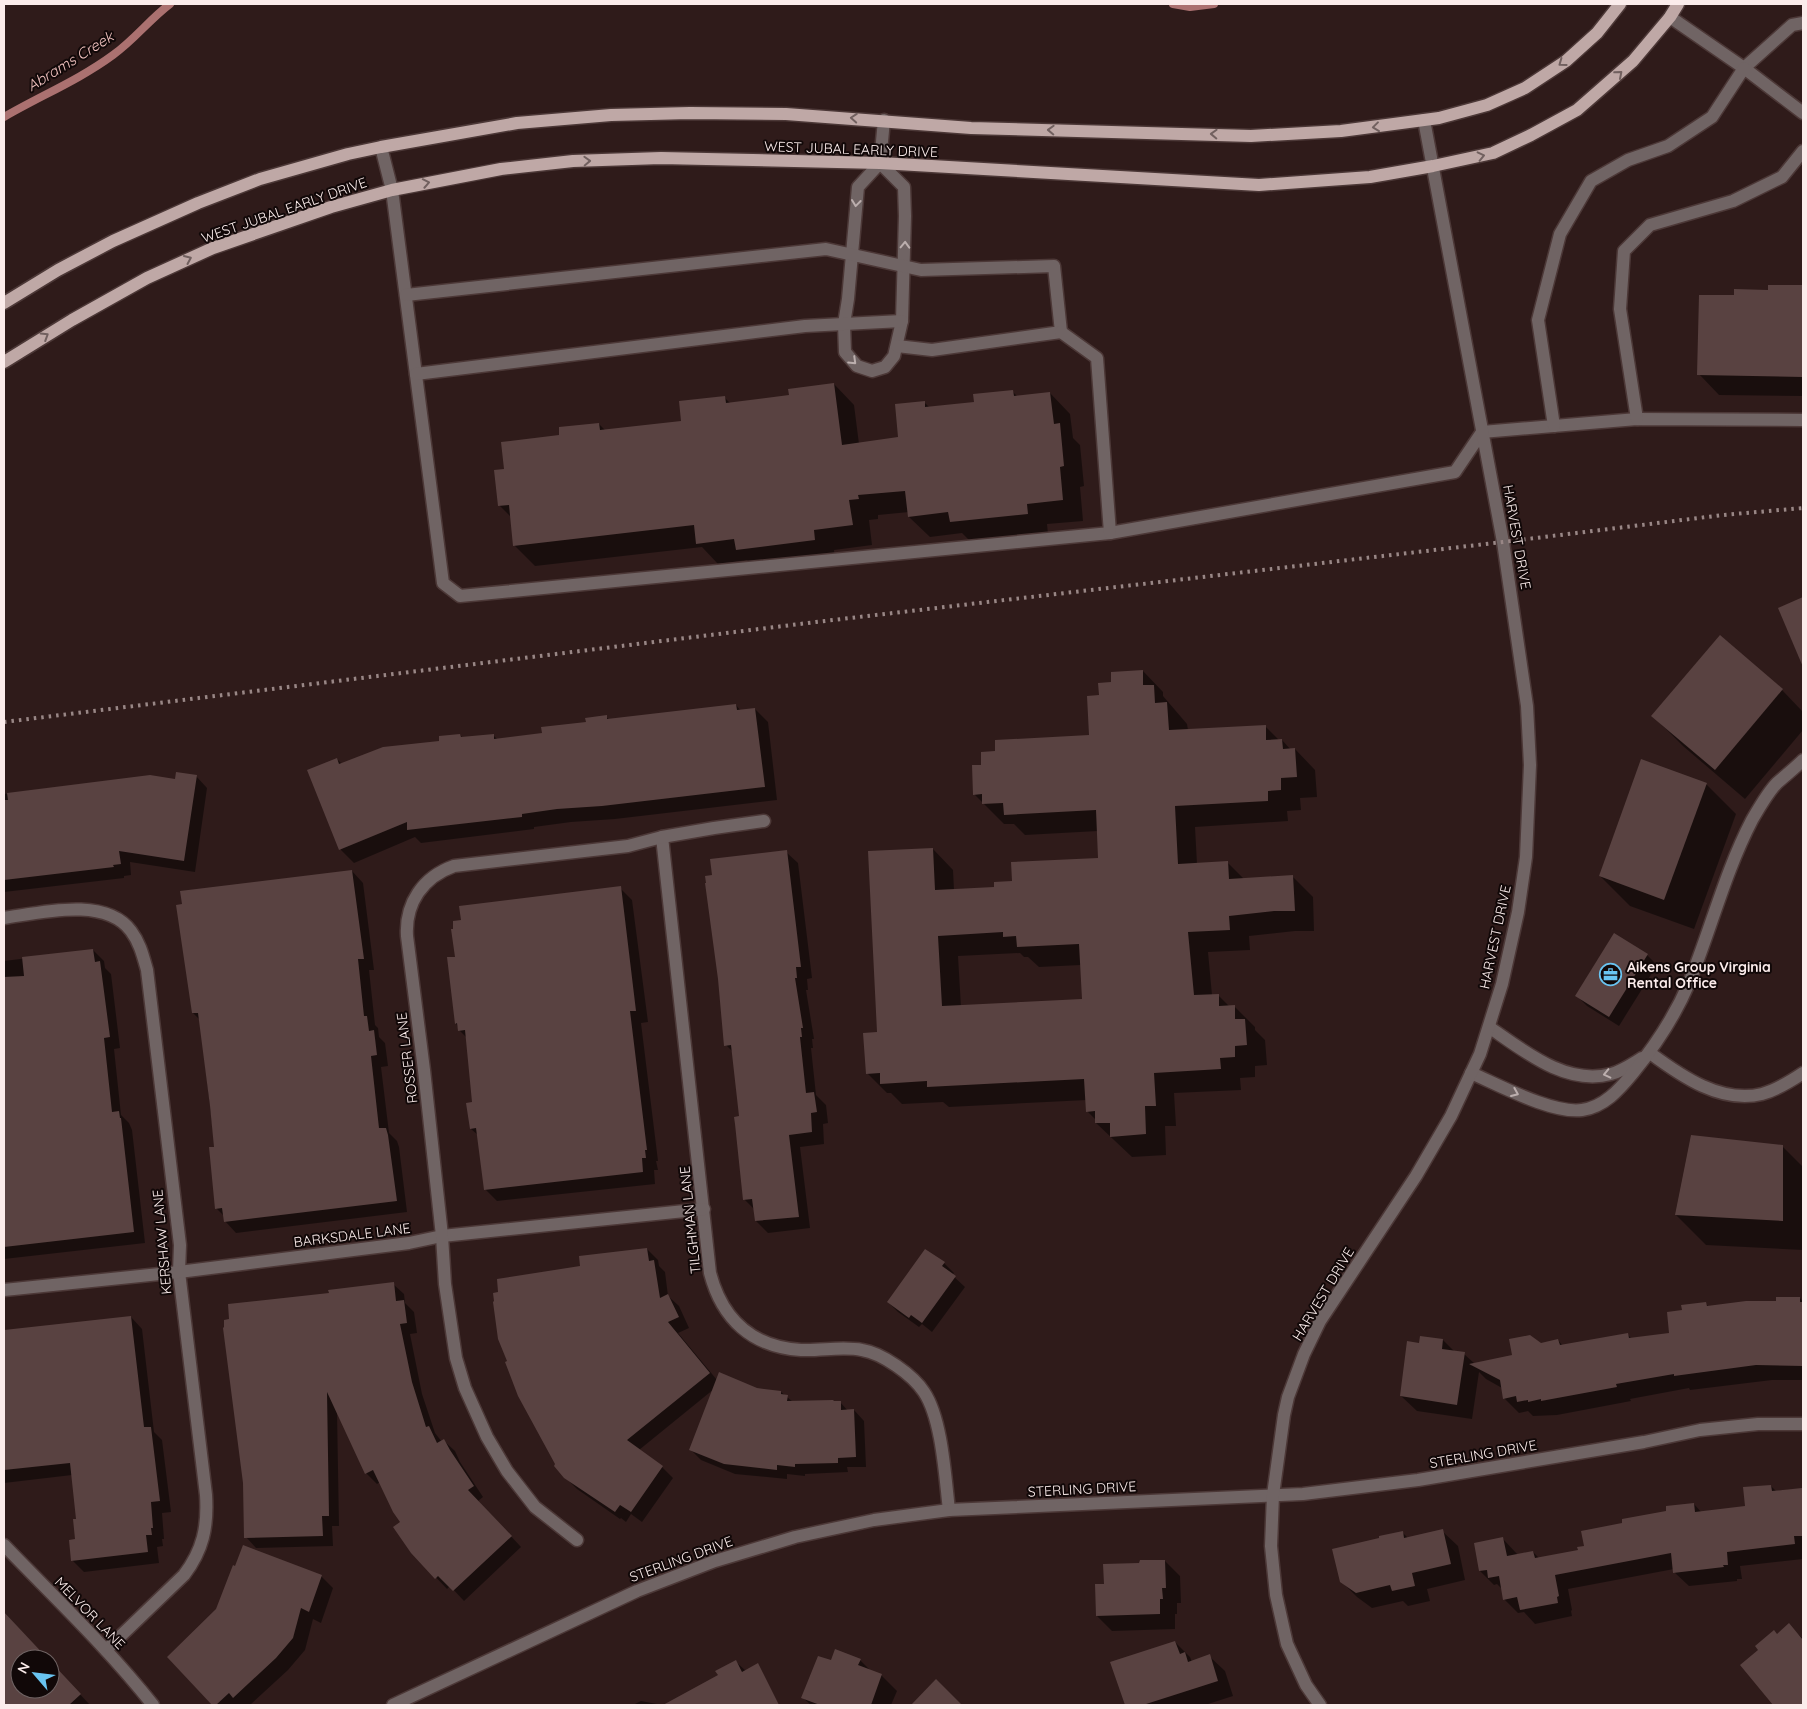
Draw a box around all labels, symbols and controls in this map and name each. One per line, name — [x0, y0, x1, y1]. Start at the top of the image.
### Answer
water label: Abrams Creek — [23, 26, 118, 95]
one-way arrow — [1558, 57, 1568, 66]
one-way arrow — [1613, 71, 1622, 79]
one-way arrow — [850, 113, 858, 124]
one-way arrow — [1372, 121, 1380, 131]
one-way arrow — [1047, 125, 1055, 135]
one-way arrow — [1210, 129, 1218, 140]
street label: WEST JUBAL EARLY DRIVE — [764, 137, 938, 161]
one-way arrow — [1476, 151, 1485, 162]
one-way arrow — [583, 155, 591, 166]
street label: WEST JUBAL EARLY DRIVE — [199, 173, 369, 247]
one-way arrow — [421, 178, 430, 189]
one-way arrow — [851, 199, 862, 207]
one-way arrow — [899, 241, 910, 249]
one-way arrow — [183, 255, 192, 266]
one-way arrow — [40, 333, 49, 342]
one-way arrow — [847, 355, 856, 364]
street label: HARVEST DRIVE — [1499, 483, 1535, 591]
street label: HARVEST DRIVE — [1475, 883, 1515, 991]
place label: Aikens Group Virginia Rental Office — [1627, 958, 1771, 992]
office icon: Aikens Group Virginia Rental Office — [1599, 963, 1623, 987]
street label: ROSSER LANE — [392, 1011, 422, 1105]
one-way arrow — [1603, 1069, 1612, 1079]
one-way arrow — [1510, 1086, 1519, 1097]
street label: TILGHMAN LANE — [675, 1165, 705, 1275]
street label: KERSHAW LANE — [148, 1189, 176, 1295]
street label: BARKSDALE LANE — [293, 1219, 412, 1251]
street label: HARVEST DRIVE — [1288, 1244, 1358, 1344]
street label: STERLING DRIVE — [1428, 1436, 1538, 1472]
street label: STERLING DRIVE — [1027, 1477, 1137, 1501]
street label: STERLING DRIVE — [627, 1532, 735, 1586]
street label: MELVOR LANE — [51, 1573, 129, 1653]
north arrow — [10, 1649, 60, 1699]
text: N — [13, 1659, 34, 1677]

